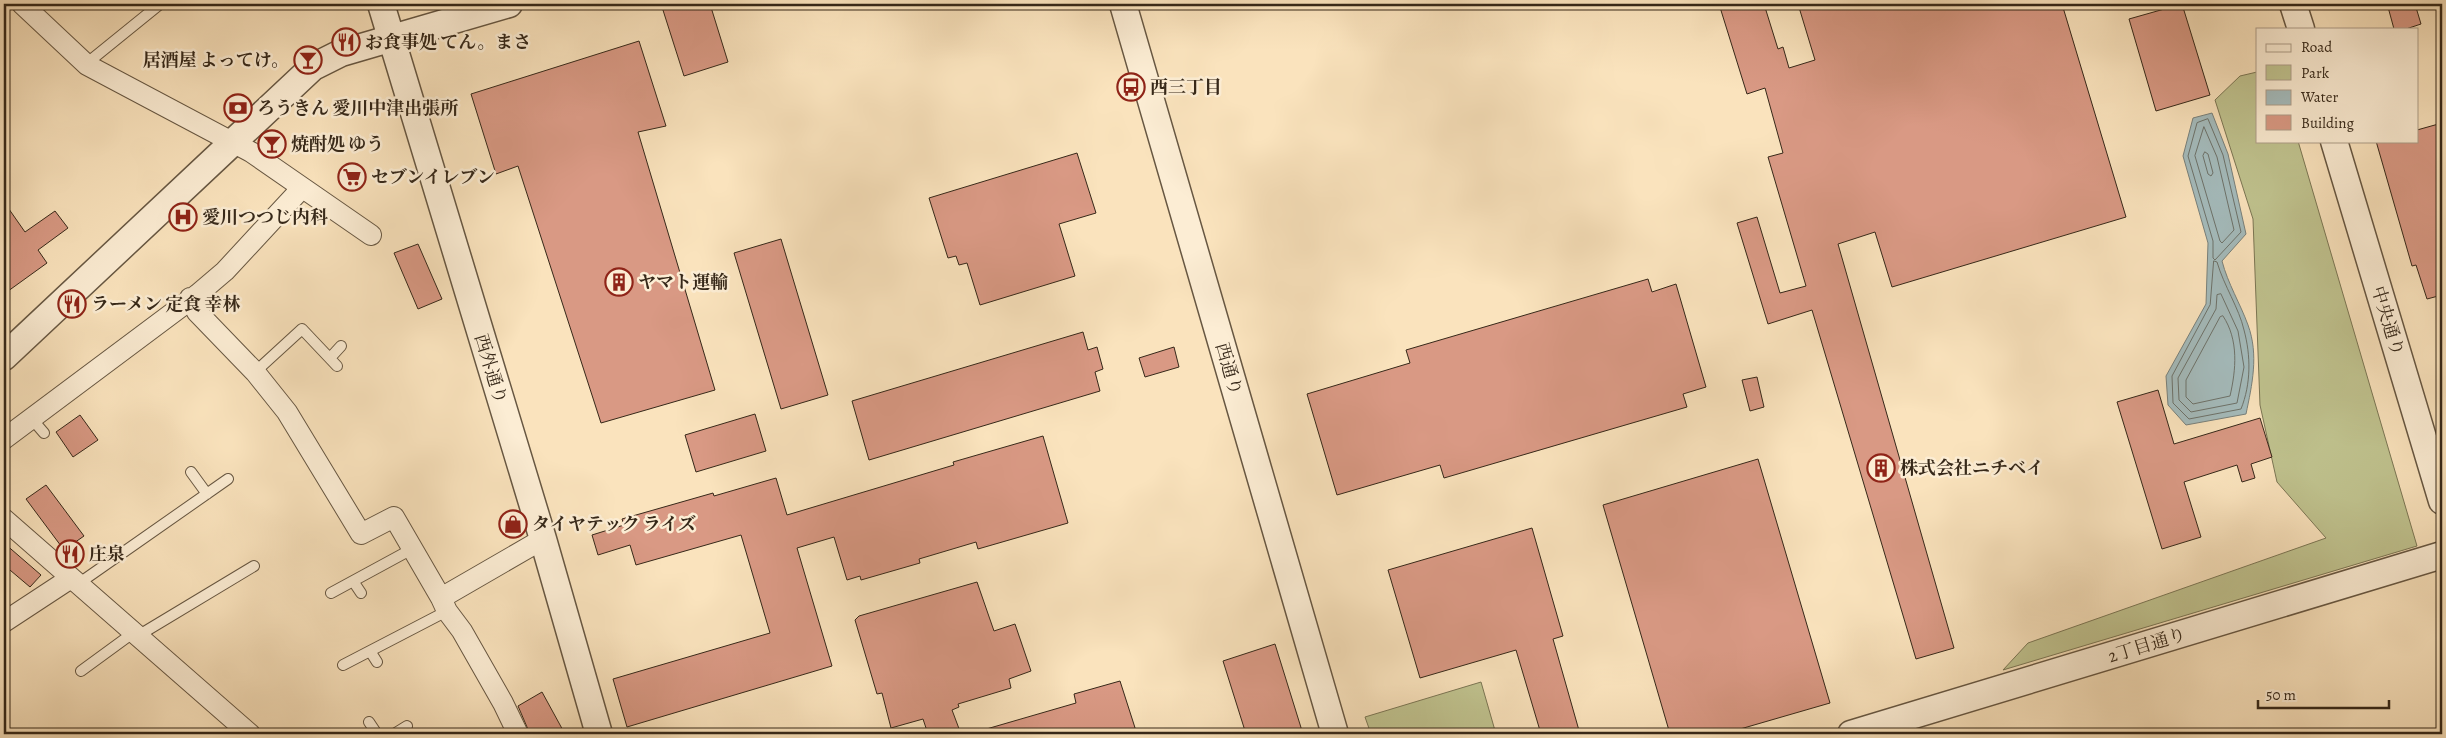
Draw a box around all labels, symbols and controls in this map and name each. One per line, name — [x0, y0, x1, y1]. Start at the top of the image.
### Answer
restaurant icon: お食事処 てん。まさ — [331, 27, 361, 57]
legend — [2256, 28, 2418, 142]
place label: お食事処 てん。まさ — [365, 30, 531, 54]
text: Road — [2301, 37, 2333, 57]
bar icon: 居酒屋 よってけ。 — [293, 45, 323, 75]
place label: 居酒屋 よってけ。 — [143, 48, 289, 72]
text: Park — [2301, 63, 2330, 83]
bus stop icon: 西三丁目 — [1116, 72, 1146, 102]
place label: 西三丁目 — [1150, 75, 1222, 99]
text: Water — [2300, 87, 2338, 107]
bank icon: ろうきん 愛川中津出張所 — [223, 93, 253, 123]
place label: ろうきん 愛川中津出張所 — [257, 96, 458, 120]
text: Building — [2301, 113, 2354, 133]
bar icon: 焼酎処 ゆう — [257, 129, 287, 159]
place label: 焼酎処 ゆう — [291, 132, 384, 156]
supermarket icon: セブンイレブン — [337, 162, 367, 192]
place label: セブンイレブン — [371, 165, 495, 189]
hospital icon: 愛川つつじ内科 — [168, 202, 198, 232]
place label: 愛川つつじ内科 — [202, 205, 328, 229]
building icon: ヤマト運輸 — [604, 267, 634, 297]
place label: ヤマト運輸 — [638, 270, 728, 294]
street label: 中央通り — [2366, 283, 2410, 359]
restaurant icon: ラーメン 定食 幸林 — [57, 289, 87, 319]
place label: ラーメン 定食 幸林 — [91, 292, 240, 316]
street label: 西外通り — [469, 331, 513, 407]
street label: 西通り — [1210, 340, 1248, 398]
building icon: 株式会社ニチベイ — [1866, 453, 1896, 483]
place label: 株式会社ニチベイ — [1900, 456, 2044, 480]
shop icon: タイヤテック ライズ — [498, 509, 528, 539]
place label: タイヤテック ライズ — [532, 512, 696, 536]
restaurant icon: 庄泉 — [55, 539, 85, 569]
place label: 庄泉 — [89, 542, 125, 566]
street label: 2丁目通り — [2105, 622, 2189, 668]
scale bar — [2258, 678, 2390, 710]
text: 50 m — [2266, 685, 2296, 705]

